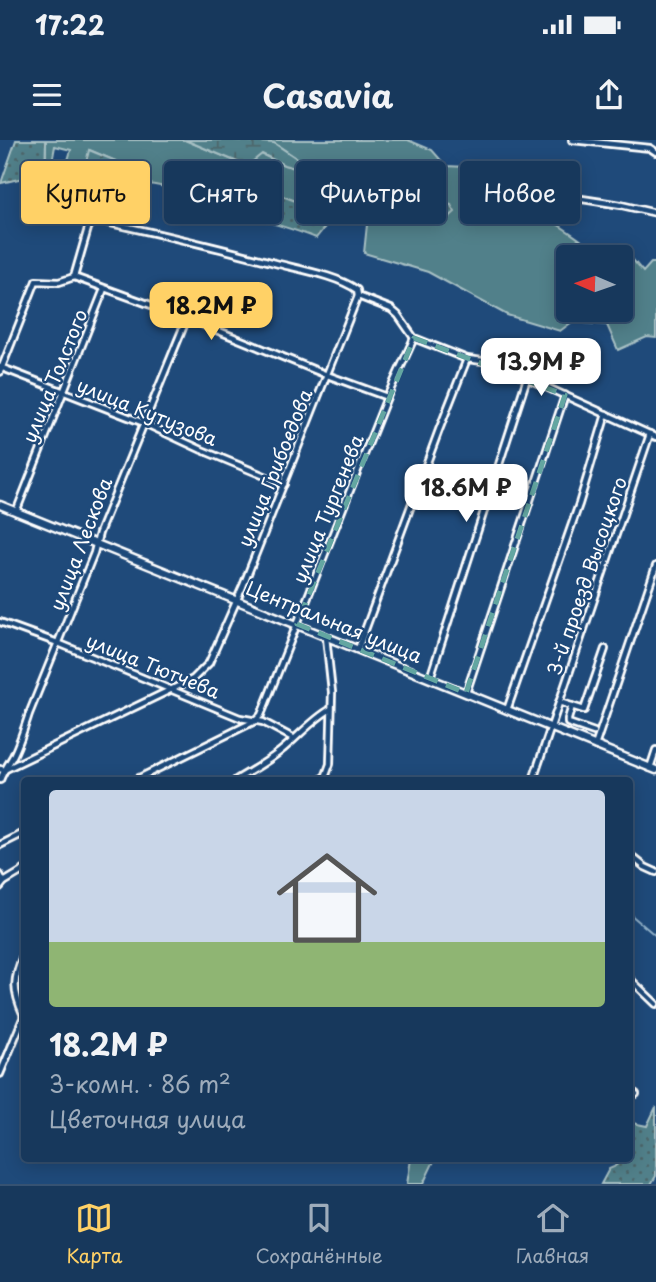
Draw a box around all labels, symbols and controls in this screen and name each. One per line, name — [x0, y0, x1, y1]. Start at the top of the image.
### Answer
text: 17:22 — [35, 5, 105, 44]
text: Casavia — [262, 71, 394, 119]
icon: menu — [28, 76, 66, 114]
icon: share — [590, 76, 628, 114]
chip: Купить — [21, 161, 150, 224]
chip: Снять — [164, 161, 282, 224]
chip: Фильтры — [296, 161, 446, 224]
chip: Новое — [460, 161, 580, 224]
north arrow — [556, 245, 634, 322]
map controls — [556, 245, 633, 322]
pin: 18.2M ₽ — [146, 282, 276, 342]
text: 18.2M ₽ — [166, 287, 256, 322]
street label: улица Толстого — [14, 304, 94, 447]
pin: 13.9M ₽ — [476, 338, 606, 398]
text: 13.9M ₽ — [497, 343, 585, 378]
street label: улица Кутузова — [73, 370, 222, 452]
street label: улица Грибоедова — [230, 384, 319, 551]
street label: улица Тургенева — [284, 430, 370, 587]
pin: 18.6M ₽ — [401, 464, 531, 524]
text: 18.6M ₽ — [421, 469, 511, 504]
street label: улица Лескова — [42, 473, 118, 614]
street label: 3-й проезд Высоцкого — [539, 473, 633, 679]
street label: Центральная улица — [242, 573, 427, 669]
street label: улица Тютчева — [82, 625, 225, 705]
icon: home — [264, 835, 390, 961]
text: 18.2M ₽ — [49, 1021, 168, 1066]
text: 3-комн. · 86 m² — [49, 1066, 231, 1101]
text: Цветочная улица — [49, 1101, 246, 1136]
tab: Карта — [67, 1199, 122, 1269]
tab: Сохранённые — [256, 1199, 383, 1269]
tab: Главная — [516, 1199, 589, 1269]

